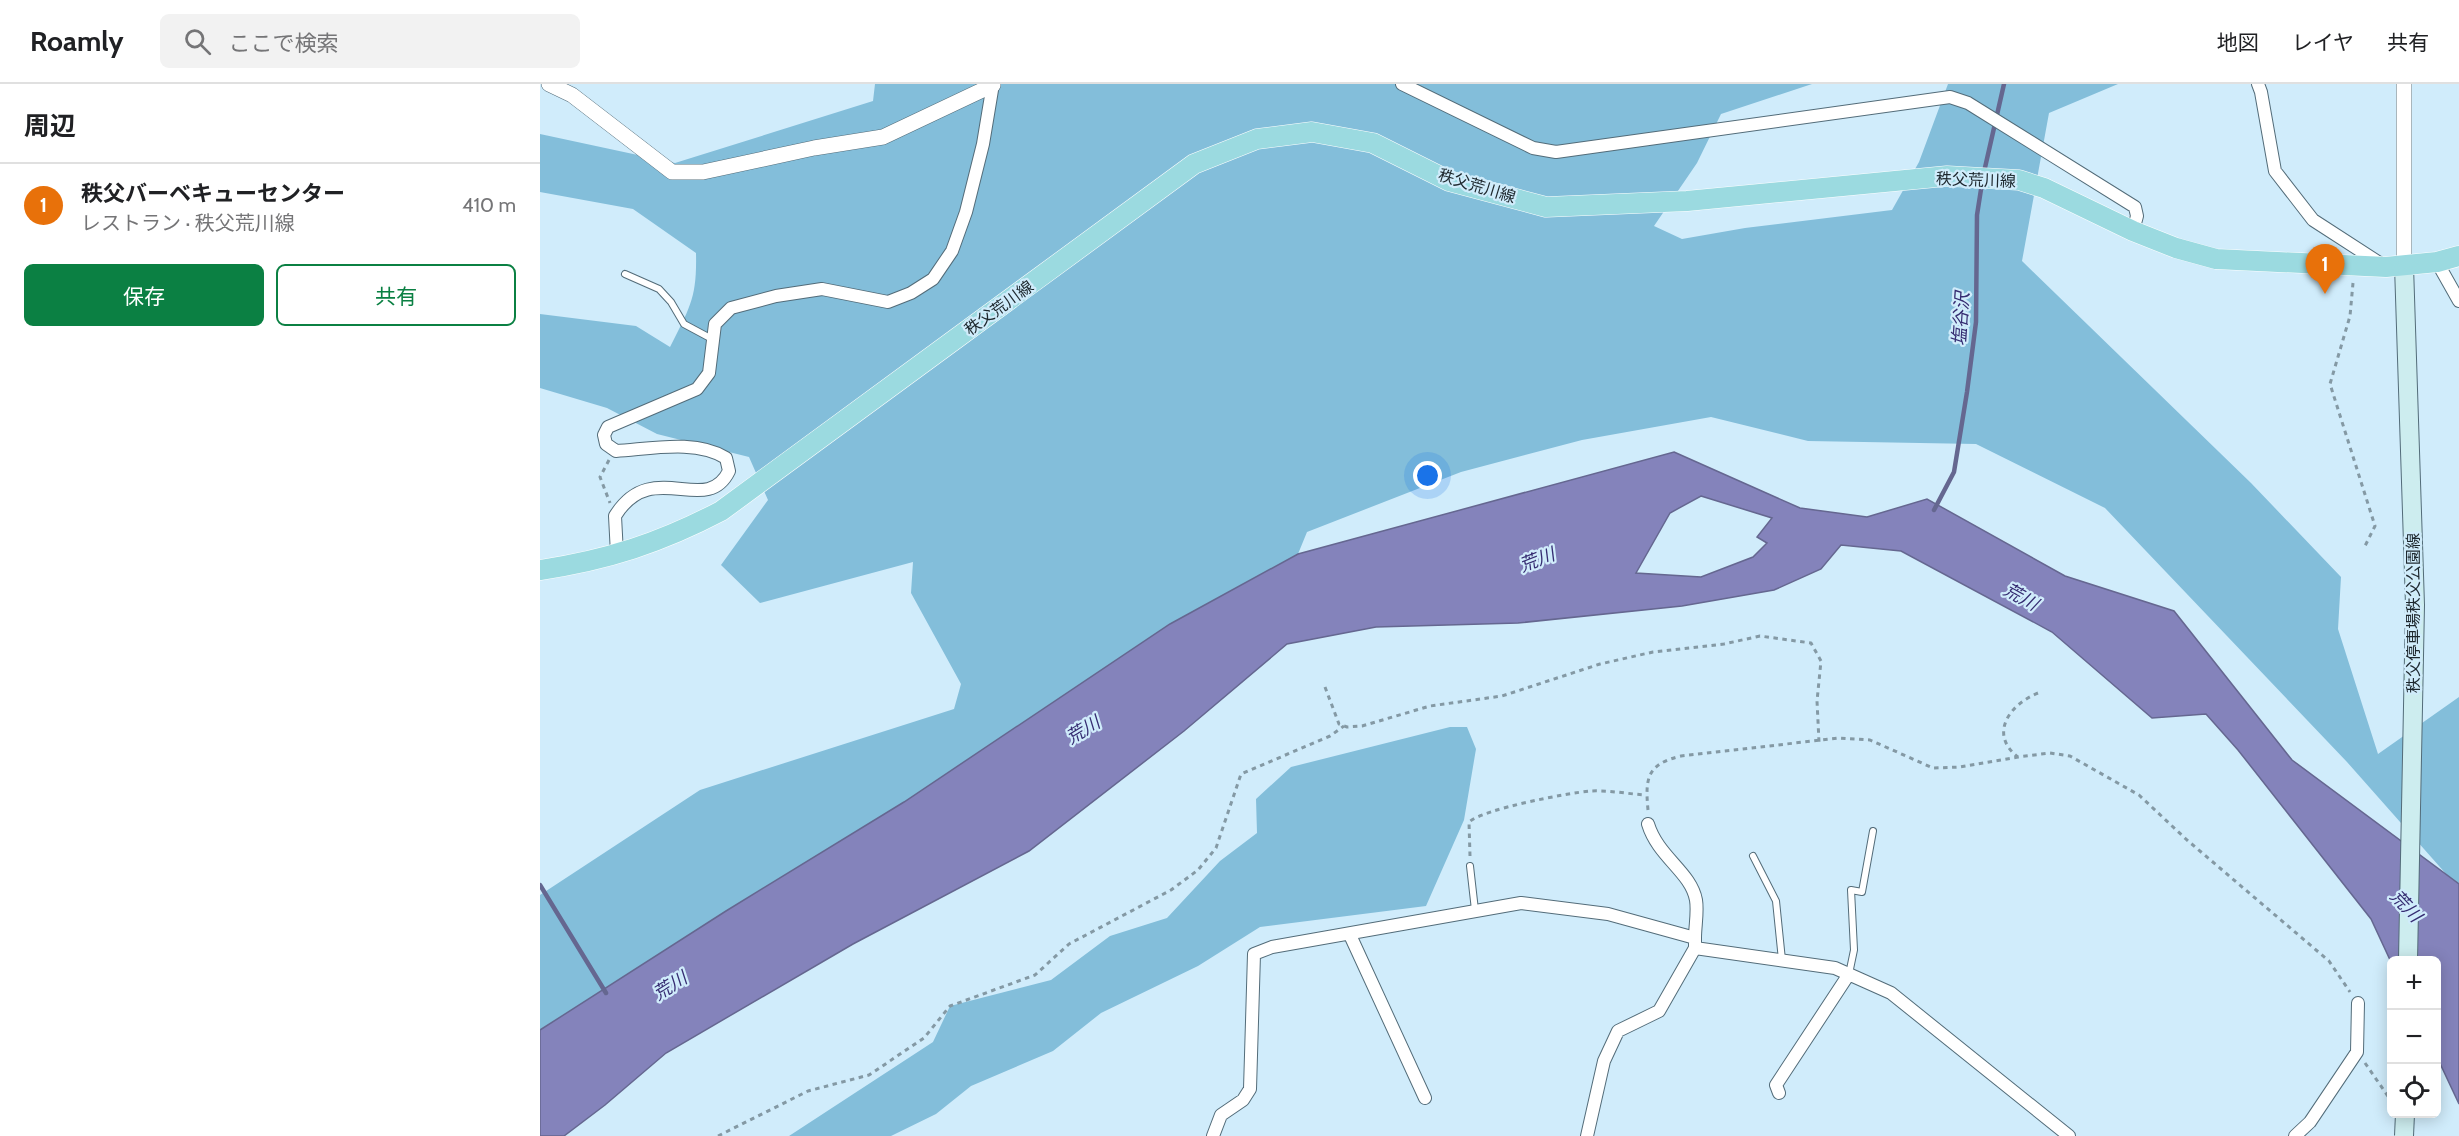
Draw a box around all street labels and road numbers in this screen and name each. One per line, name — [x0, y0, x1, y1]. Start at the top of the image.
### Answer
street label: 秩父荒川線 — [1436, 165, 1518, 207]
street label: 秩父荒川線 — [1936, 169, 2016, 191]
street label: 秩父荒川線 — [961, 277, 1037, 339]
street label: 秩父停車場秩父公園線 — [2404, 533, 2423, 693]

